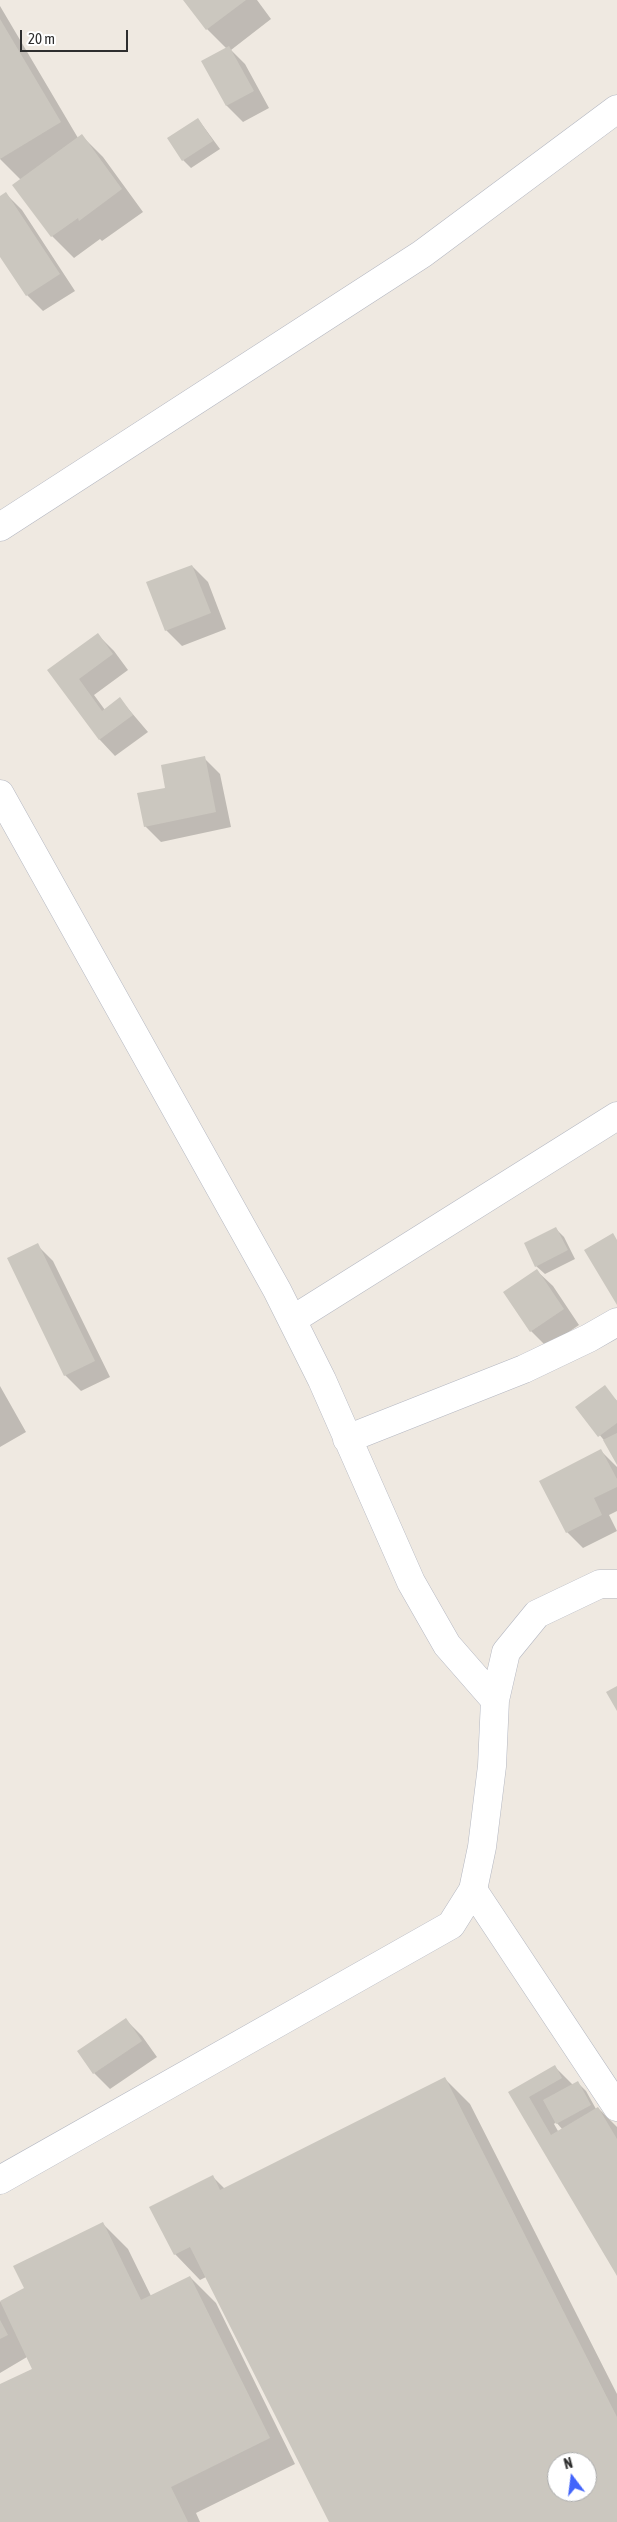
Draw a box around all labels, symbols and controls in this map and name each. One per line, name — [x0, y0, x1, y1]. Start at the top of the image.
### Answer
scale bar — [22, 20, 130, 52]
text: 20 m — [28, 30, 55, 47]
north arrow — [547, 2452, 597, 2502]
text: N — [562, 2455, 574, 2472]

